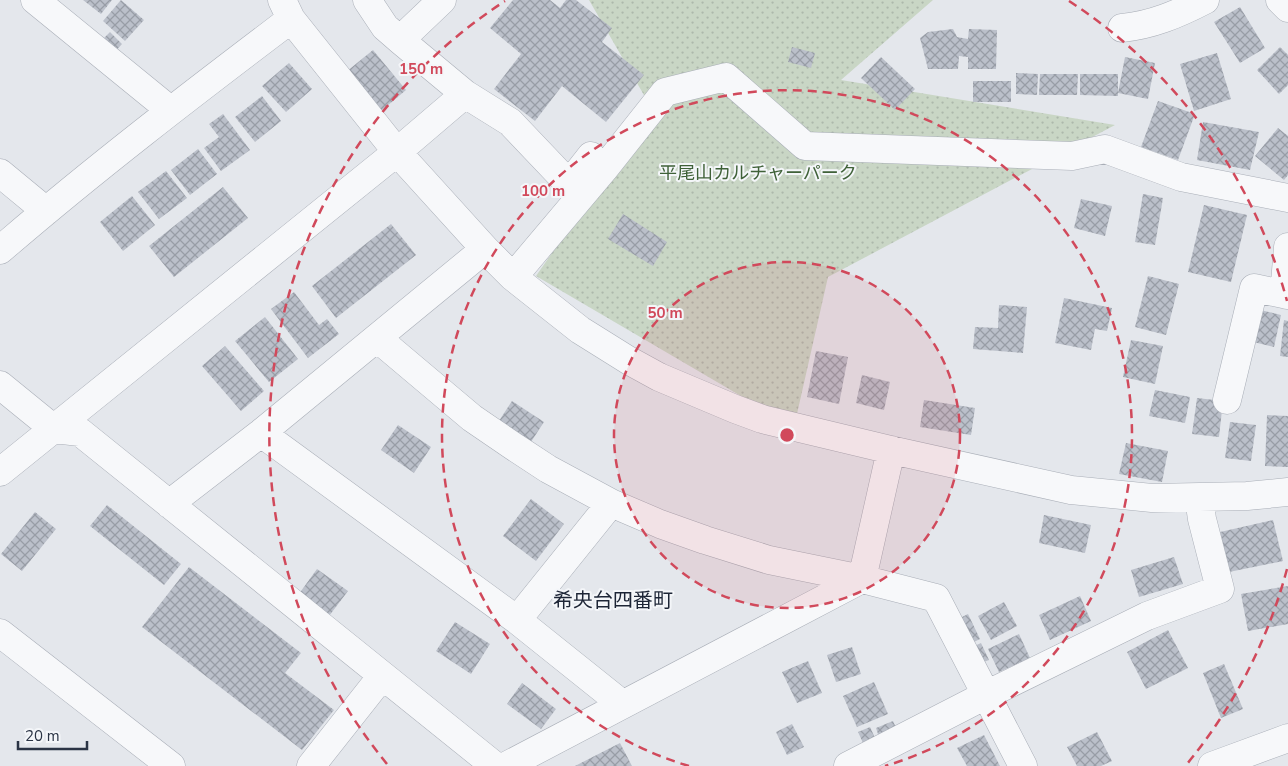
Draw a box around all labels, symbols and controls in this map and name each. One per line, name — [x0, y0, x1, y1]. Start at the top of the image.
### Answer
text: 150 m — [399, 59, 443, 79]
park label: 平尾山カルチャーパーク — [659, 161, 857, 185]
text: 100 m — [521, 181, 565, 201]
text: 50 m — [647, 303, 683, 323]
centre of rings — [778, 426, 796, 444]
district label: 希央台四番町 — [553, 587, 673, 614]
scale bar — [18, 718, 86, 750]
text: 20 m — [25, 726, 60, 746]

